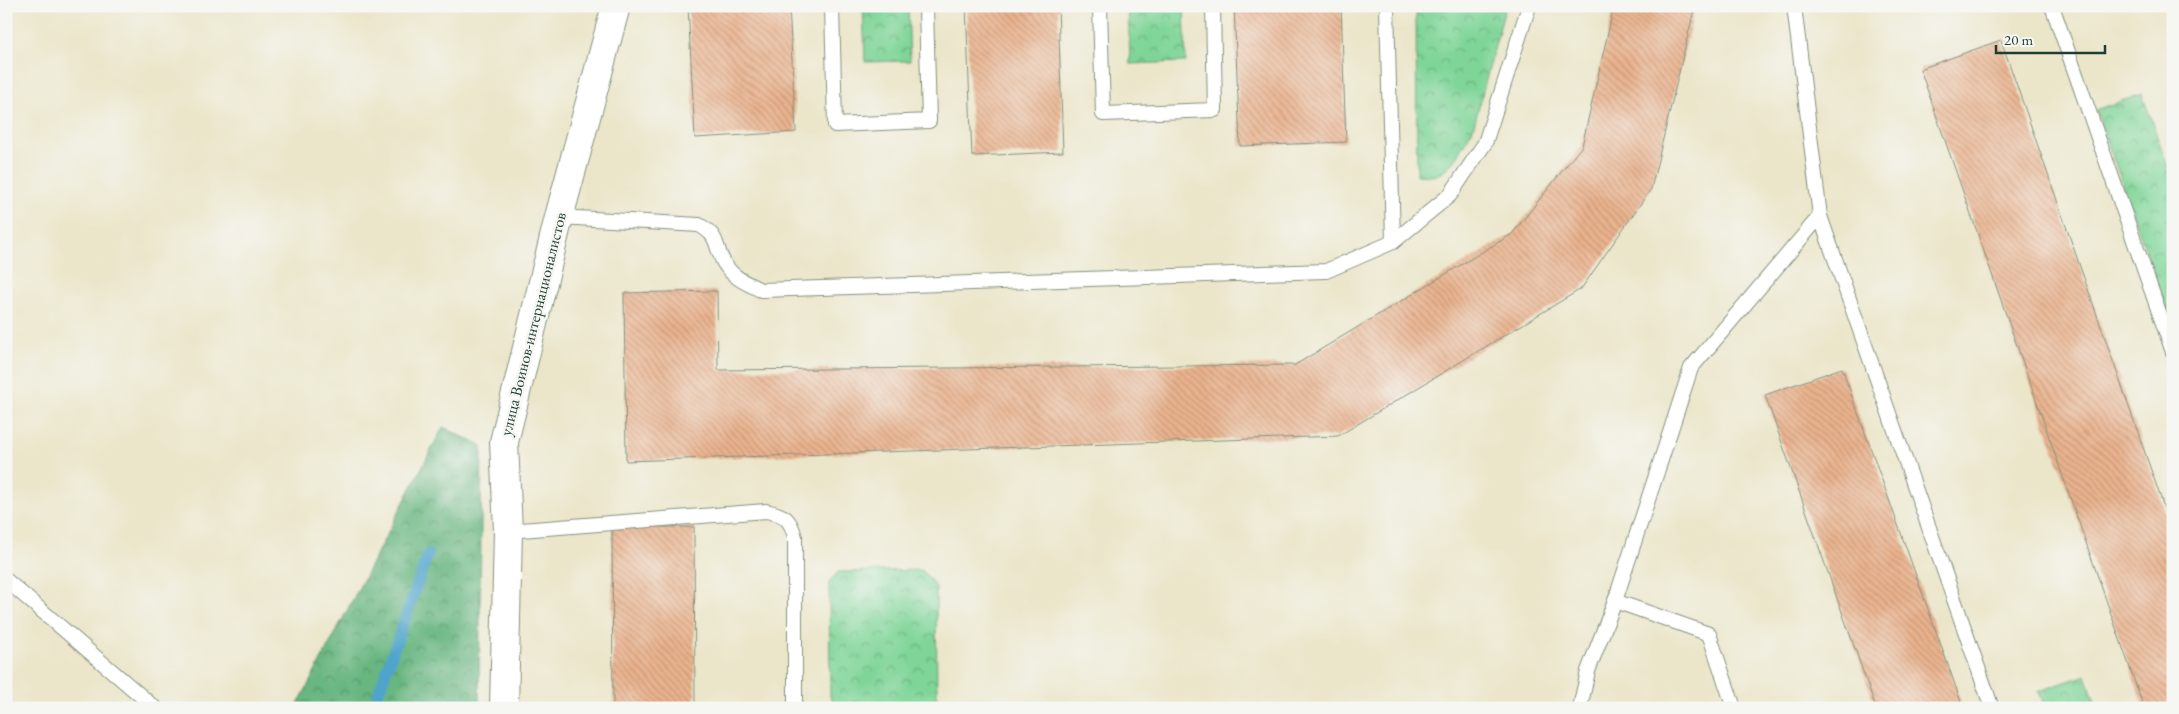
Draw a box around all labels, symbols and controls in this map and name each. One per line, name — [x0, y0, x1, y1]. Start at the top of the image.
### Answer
scale bar — [1996, 22, 2105, 54]
text: 20 m — [2004, 30, 2033, 49]
street label: улица Воинов-интернационалистов — [495, 210, 571, 438]

